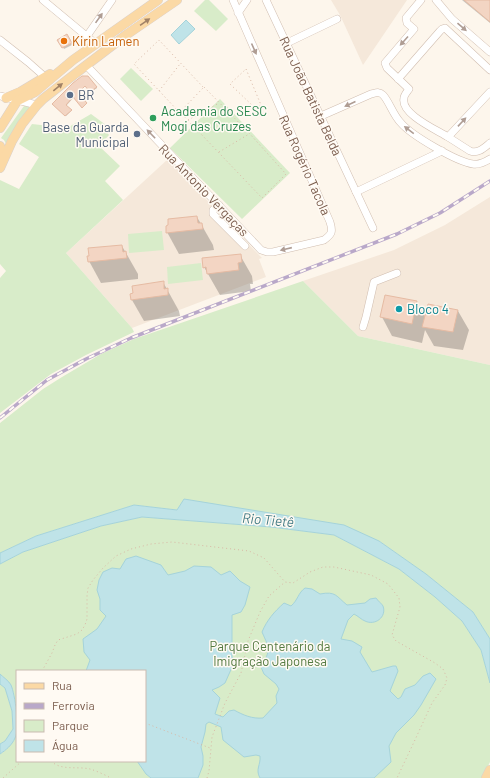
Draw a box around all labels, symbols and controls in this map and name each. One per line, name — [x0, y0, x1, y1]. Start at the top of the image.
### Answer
one-way arrow — [95, 12, 103, 23]
one-way arrow — [140, 18, 150, 26]
one-way arrow — [457, 23, 467, 32]
place label: Kirin Lamen — [72, 33, 140, 49]
street label: Rua João Batista Belda — [276, 34, 346, 158]
marker: Kirin Lamen — [59, 36, 69, 46]
one-way arrow — [399, 36, 408, 46]
one-way arrow — [251, 43, 257, 55]
one-way arrow — [52, 83, 63, 92]
place label: BR — [78, 87, 94, 103]
marker: BR — [65, 90, 75, 100]
one-way arrow — [343, 101, 355, 107]
place label: Academia do SESC Mogi das Cruzes — [161, 103, 267, 134]
street label: Rua Rogério Tacola — [276, 112, 334, 218]
marker: Academia do SESC Mogi das Cruzes — [148, 113, 158, 123]
one-way arrow — [457, 117, 467, 127]
place label: Base da Guarda Municipal — [42, 119, 129, 150]
one-way arrow — [404, 126, 415, 135]
marker: Base da Guarda Municipal — [132, 129, 142, 139]
one-way arrow — [146, 129, 156, 139]
street label: Rua Antonio Vergaças — [156, 140, 252, 240]
one-way arrow — [280, 246, 292, 252]
place label: Bloco 4 — [407, 301, 449, 317]
marker: Bloco 4 — [394, 304, 404, 314]
water label: Rio Tietê — [241, 509, 295, 530]
park label: Parque Centenário da Imigração Japonesa — [210, 638, 330, 669]
legend — [16, 670, 146, 762]
text: Rua — [52, 678, 72, 692]
text: Ferrovia — [52, 698, 95, 712]
text: Parque — [52, 718, 89, 732]
text: Água — [52, 738, 78, 752]

